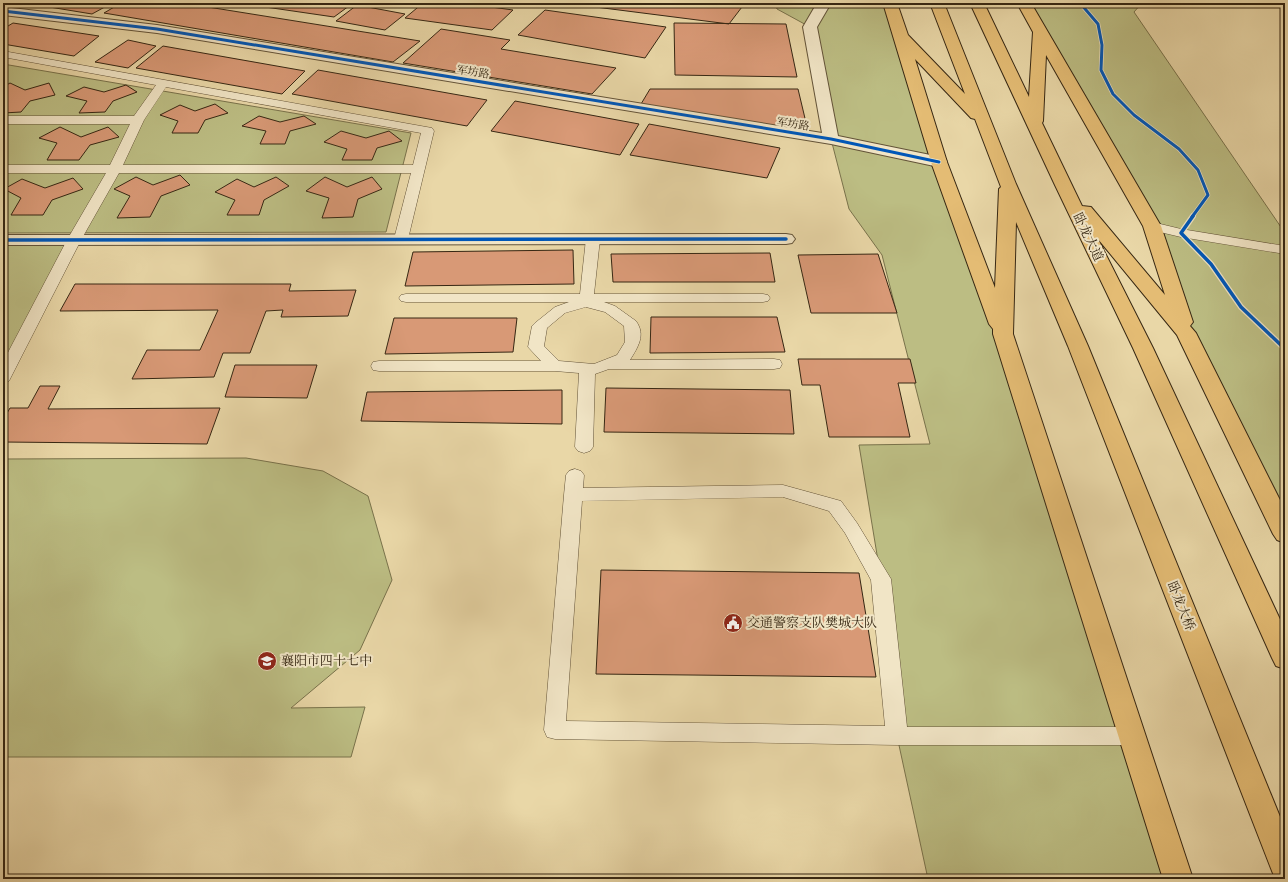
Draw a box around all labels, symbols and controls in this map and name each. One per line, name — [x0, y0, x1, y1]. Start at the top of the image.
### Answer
street label: 军坊路 — [456, 62, 490, 82]
street label: 军坊路 — [776, 114, 810, 134]
street label: 卧龙大道 — [1069, 210, 1107, 264]
street label: 卧龙大桥 — [1163, 579, 1199, 633]
public building icon: 交通警察支队樊城大队 — [722, 612, 744, 634]
place label: 交通警察支队樊城大队 — [747, 614, 877, 632]
school or university icon: 襄阳市四十七中 — [256, 650, 278, 672]
place label: 襄阳市四十七中 — [281, 652, 372, 670]

